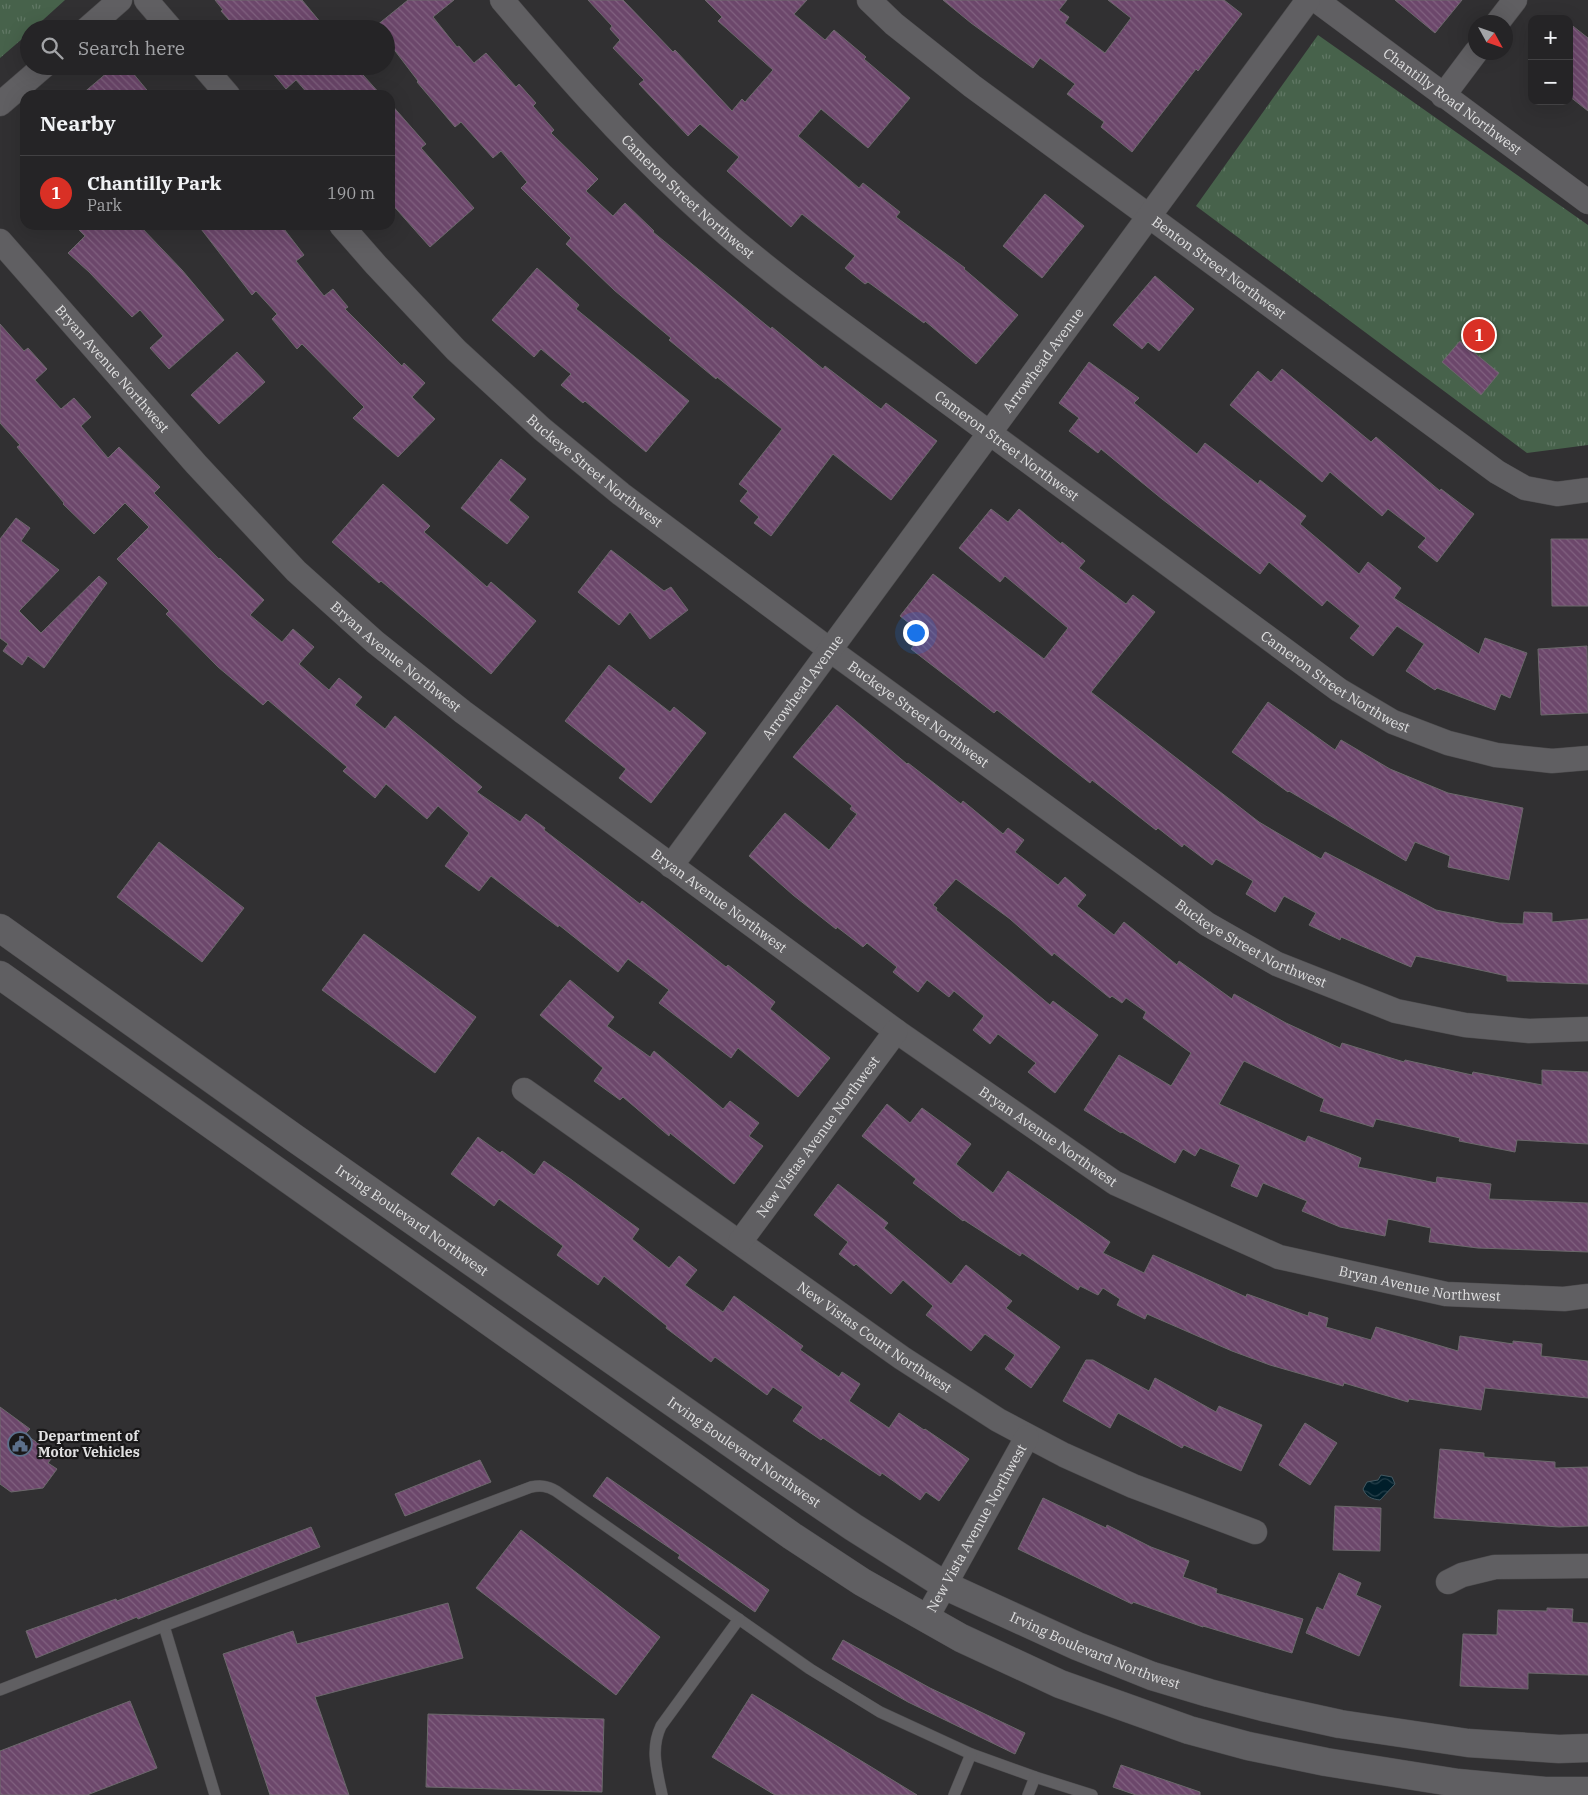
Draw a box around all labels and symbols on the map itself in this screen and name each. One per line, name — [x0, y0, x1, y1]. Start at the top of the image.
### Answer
north arrow — [1468, 15, 1513, 60]
street label: Chantilly Road Northwest — [1380, 44, 1525, 159]
street label: Cameron Street Northwest — [618, 131, 758, 263]
street label: Benton Street Northwest — [1148, 212, 1290, 323]
street label: Bryan Avenue Northwest — [51, 301, 173, 436]
street label: Arrowhead Avenue — [999, 304, 1088, 416]
pin: 1 — [1463, 316, 1495, 354]
street label: Cameron Street Northwest — [931, 387, 1083, 505]
street label: Buckeye Street Northwest — [523, 410, 666, 531]
street label: Bryan Avenue Northwest — [327, 597, 465, 716]
your location — [903, 620, 929, 646]
street label: Cameron Street Northwest — [1257, 627, 1413, 737]
street label: Arrowhead Avenue — [758, 631, 847, 743]
street label: Buckeye Street Northwest — [844, 657, 992, 771]
street label: Bryan Avenue Northwest — [648, 845, 791, 957]
street label: Buckeye Street Northwest — [1172, 895, 1329, 992]
street label: New Vistas Avenue Northwest — [752, 1052, 884, 1221]
street label: Bryan Avenue Northwest — [975, 1082, 1121, 1191]
street label: Irving Boulevard Northwest — [332, 1160, 492, 1280]
street label: Bryan Avenue Northwest — [1337, 1262, 1501, 1305]
street label: New Vistas Court Northwest — [794, 1278, 955, 1397]
street label: Irving Boulevard Northwest — [664, 1393, 824, 1511]
place label: Department of Motor Vehicles — [38, 1427, 140, 1461]
public building icon: Department of Motor Vehicles — [7, 1431, 33, 1457]
street label: New Vista Avenue Northwest — [923, 1441, 1030, 1615]
street label: Irving Boulevard Northwest — [1007, 1608, 1182, 1693]

